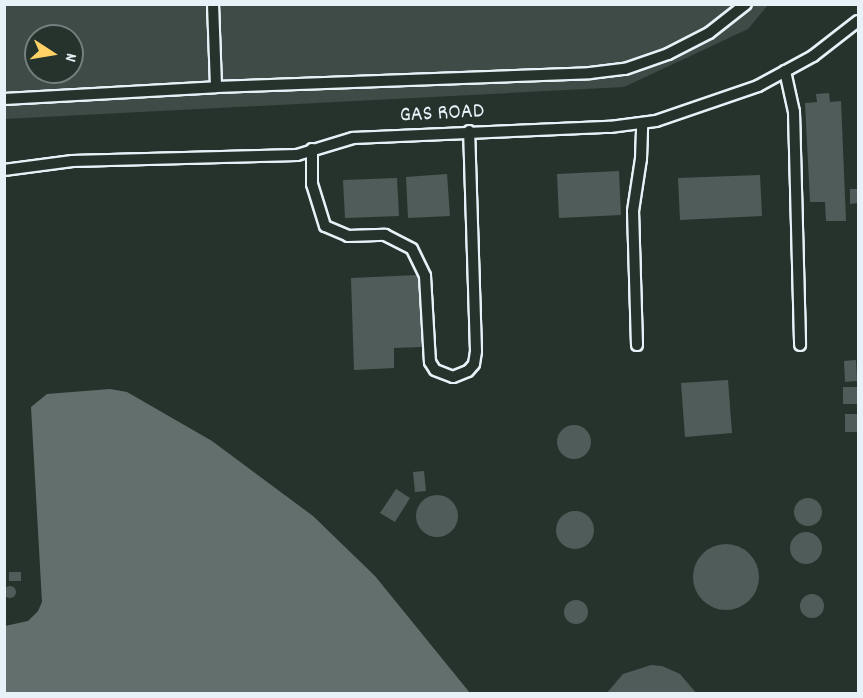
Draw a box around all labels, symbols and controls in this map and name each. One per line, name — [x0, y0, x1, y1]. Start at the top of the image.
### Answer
north arrow — [24, 24, 84, 84]
text: N — [58, 51, 82, 64]
street label: GAS ROAD — [399, 99, 485, 129]

